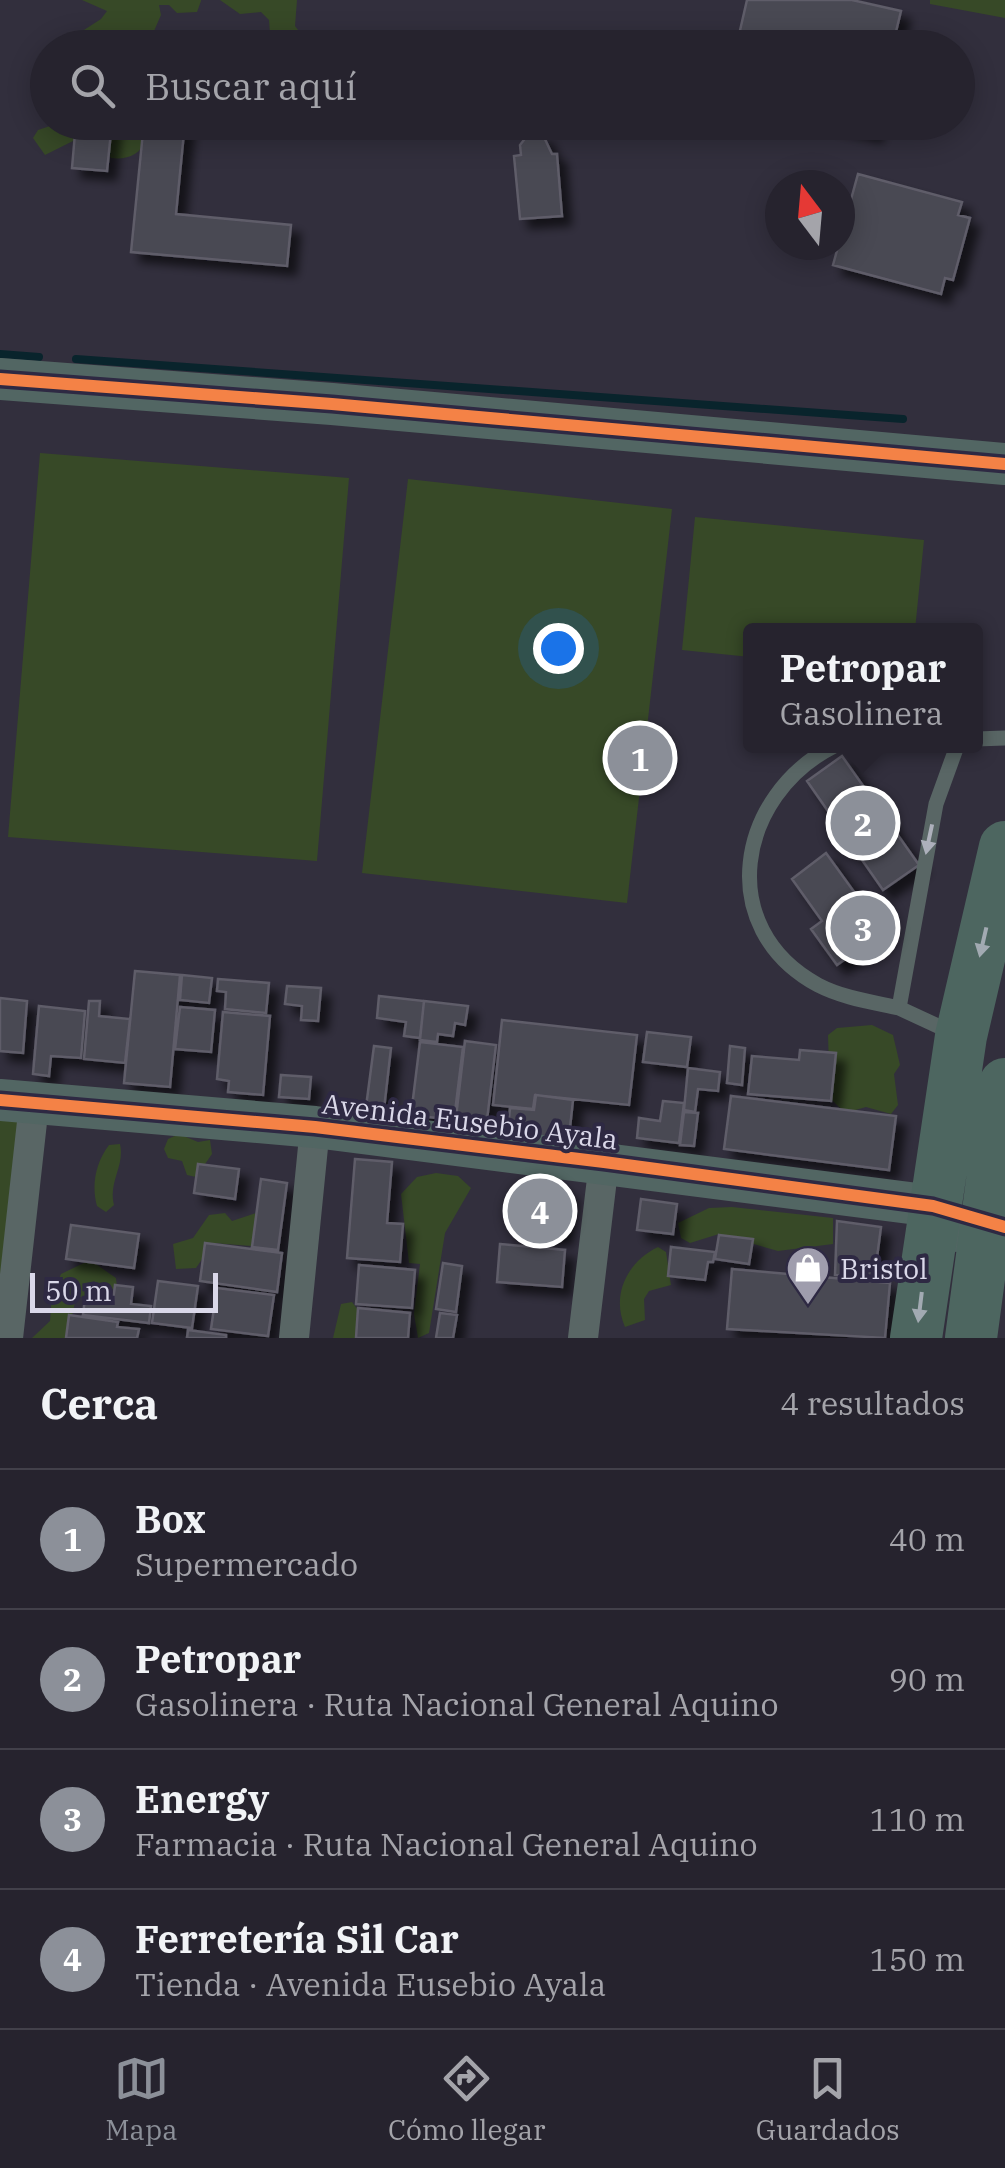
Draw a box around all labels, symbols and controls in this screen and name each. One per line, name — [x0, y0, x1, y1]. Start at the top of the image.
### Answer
search box — [30, 30, 975, 140]
icon: search — [65, 58, 120, 113]
text: Buscar aquí — [145, 61, 357, 110]
north arrow — [765, 170, 855, 260]
your location — [533, 623, 584, 674]
popup — [743, 623, 983, 753]
text: Petropar — [780, 643, 946, 692]
text: Gasolinera — [780, 692, 943, 734]
pin: 1 — [608, 720, 672, 796]
pin: 2 — [830, 786, 896, 860]
one-way arrow — [921, 824, 937, 855]
pin: 3 — [830, 890, 896, 966]
one-way arrow — [975, 927, 990, 958]
street label: Avenida Eusebio Ayala — [320, 1084, 620, 1158]
pin: 4 — [508, 1174, 572, 1248]
shop icon: Bristol — [785, 1245, 831, 1306]
place label: Bristol — [840, 1250, 928, 1287]
scale bar — [30, 1268, 218, 1312]
text: 50 m — [45, 1272, 112, 1309]
one-way arrow — [912, 1291, 928, 1323]
text: Cerca — [40, 1376, 158, 1431]
text: 4 resultados — [780, 1382, 965, 1424]
text: Box — [135, 1494, 206, 1543]
text: 1 — [63, 1518, 82, 1560]
text: 40 m — [889, 1518, 965, 1560]
text: Supermercado — [135, 1543, 358, 1585]
text: Petropar — [135, 1634, 301, 1683]
text: 2 — [63, 1658, 82, 1700]
text: 90 m — [889, 1658, 965, 1700]
text: Gasolinera · Ruta Nacional General Aquino — [135, 1683, 779, 1725]
text: Energy — [135, 1774, 269, 1823]
text: 3 — [63, 1798, 82, 1840]
text: 110 m — [869, 1798, 965, 1840]
text: Farmacia · Ruta Nacional General Aquino — [135, 1823, 758, 1865]
text: Ferretería Sil Car — [135, 1914, 459, 1963]
text: 4 — [63, 1938, 82, 1980]
text: 150 m — [869, 1938, 965, 1980]
text: Tienda · Avenida Eusebio Ayala — [135, 1963, 606, 2005]
tab: Mapa — [105, 2051, 178, 2148]
tab: Cómo llegar — [388, 2051, 545, 2148]
tab: Guardados — [756, 2051, 900, 2148]

